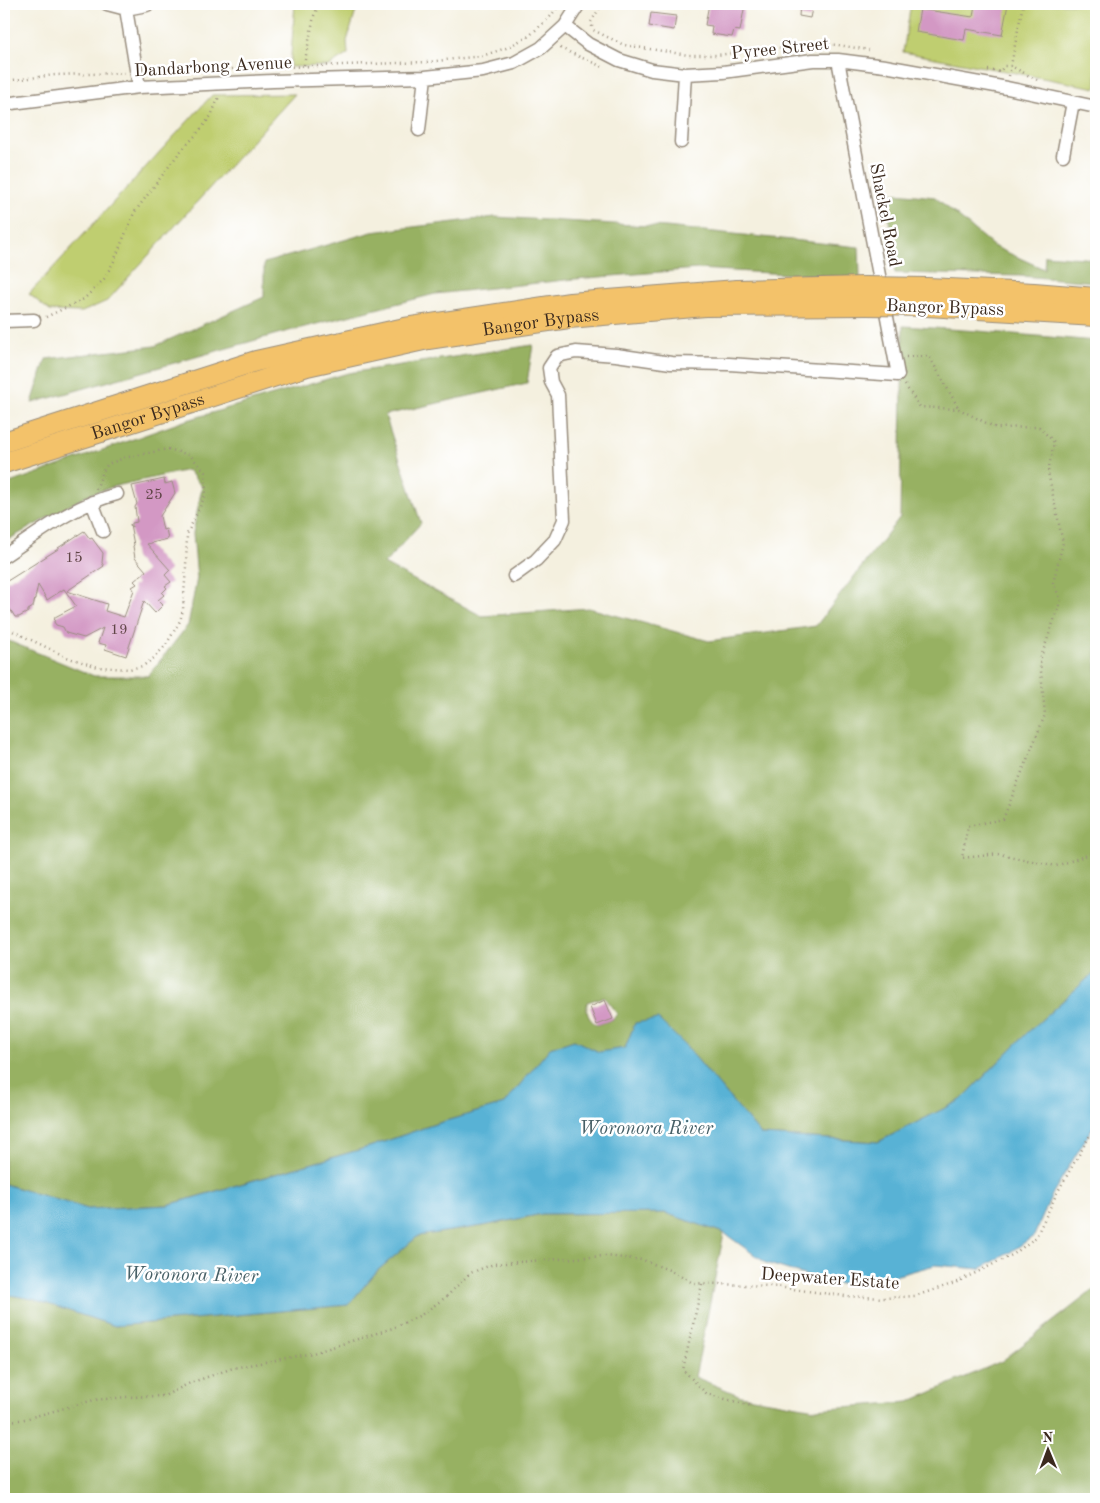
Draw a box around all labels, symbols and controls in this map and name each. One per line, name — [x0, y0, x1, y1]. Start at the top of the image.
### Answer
street label: Pyree Street — [730, 35, 830, 63]
street label: Dandarbong Avenue — [134, 54, 292, 80]
street label: Shackel Road — [866, 162, 904, 268]
street label: Bangor Bypass — [886, 297, 1004, 319]
street label: Bangor Bypass — [481, 306, 600, 340]
street label: Bangor Bypass — [89, 390, 207, 444]
house number: 25 — [145, 488, 163, 503]
house number: 15 — [65, 551, 83, 566]
house number: 19 — [110, 623, 128, 638]
water label: Woronora River — [579, 1120, 714, 1139]
water label: Woronora River — [124, 1265, 259, 1287]
street label: Deepwater Estate — [760, 1265, 900, 1293]
north arrow — [1022, 1426, 1072, 1476]
text: N — [1042, 1431, 1054, 1445]

